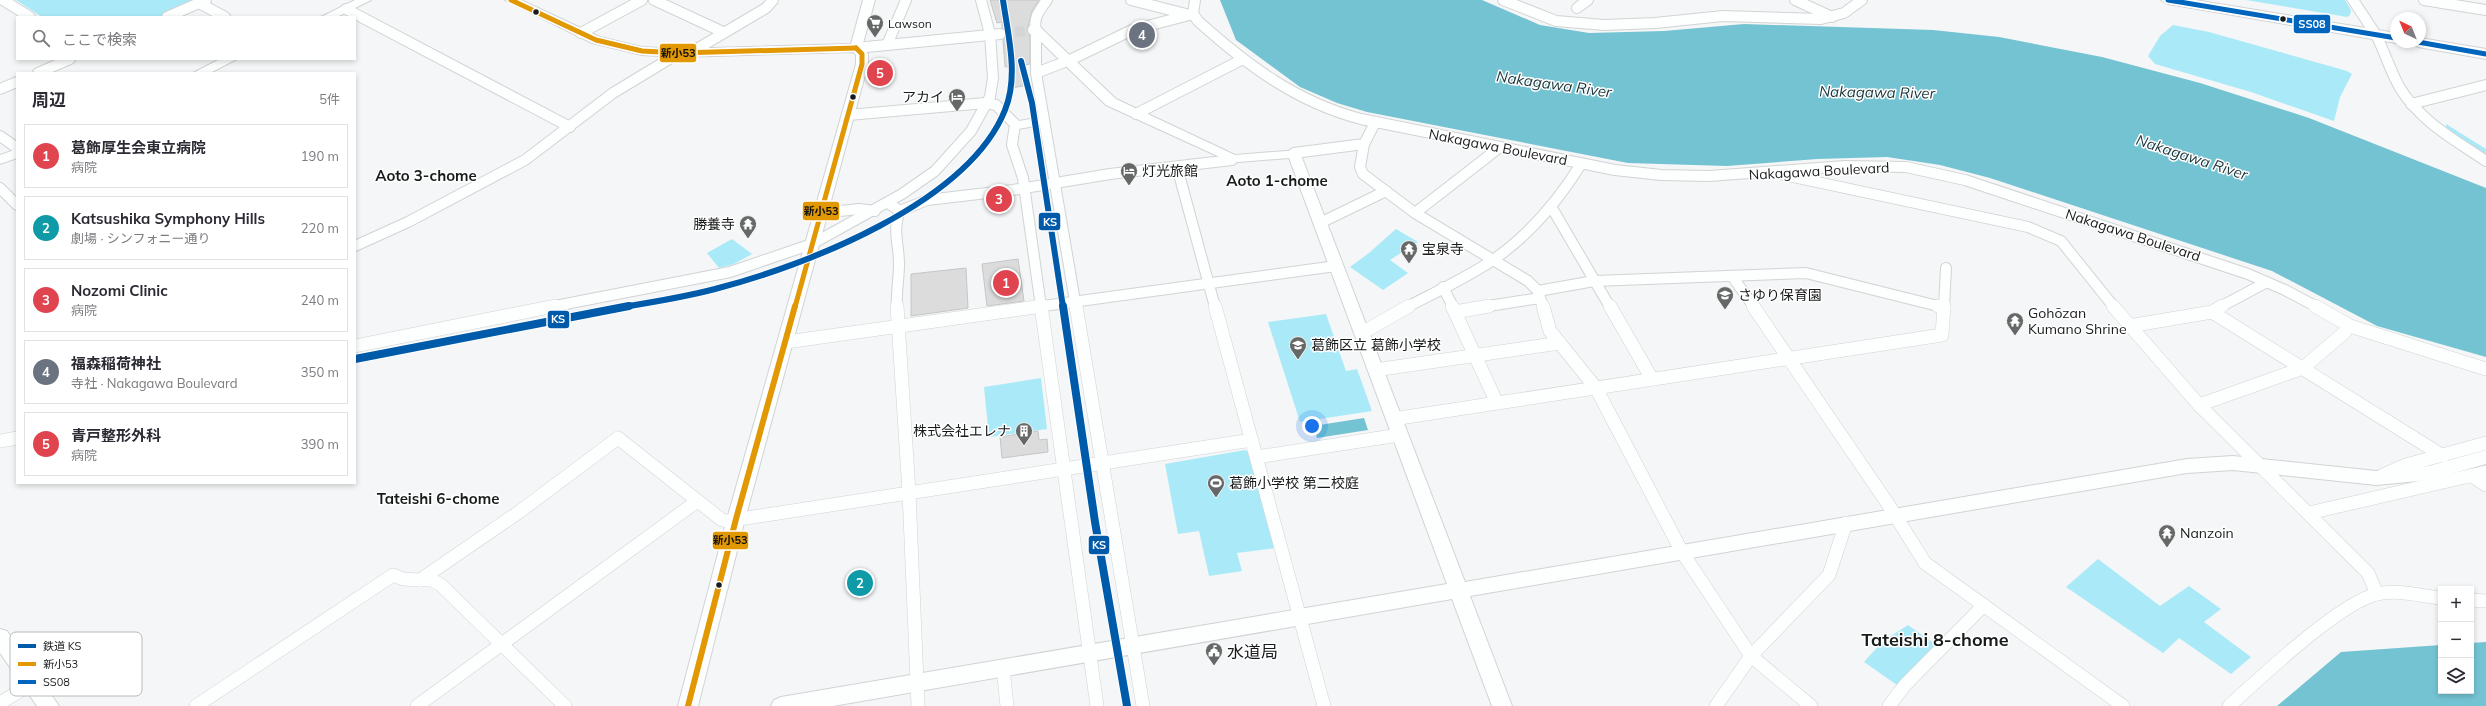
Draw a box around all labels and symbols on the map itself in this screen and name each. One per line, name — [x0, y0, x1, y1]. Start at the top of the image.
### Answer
unlabelled marker — [531, 7, 541, 17]
north arrow — [2390, 12, 2426, 48]
supermarket icon: Lawson — [865, 13, 885, 38]
unlabelled marker — [2278, 14, 2288, 24]
line badge: SS08 — [2293, 14, 2331, 34]
place label: Lawson — [888, 16, 932, 31]
text: SS08 — [2298, 17, 2326, 31]
pin: 4 — [1129, 20, 1155, 50]
line badge: 新小53 — [659, 43, 697, 63]
text: 新小53 — [660, 46, 696, 60]
pin: 5 — [867, 58, 893, 88]
water label: Nakagawa River — [1495, 67, 1613, 102]
water label: Nakagawa River — [1819, 81, 1936, 103]
hotel icon: アカイ — [947, 87, 967, 112]
place label: アカイ — [902, 88, 944, 106]
unlabelled marker — [848, 92, 858, 102]
street label: Nakagawa Boulevard — [1427, 125, 1569, 169]
water label: Nakagawa River — [2134, 130, 2251, 184]
street label: Nakagawa Boulevard — [1748, 158, 1890, 184]
hotel icon: 灯光旅館 — [1119, 161, 1139, 186]
place label: 灯光旅館 — [1142, 162, 1198, 180]
district label: Aoto 3-chome — [375, 166, 477, 185]
district label: Aoto 1-chome — [1226, 171, 1328, 190]
pin: 3 — [986, 184, 1012, 214]
line badge: 新小53 — [802, 201, 840, 221]
text: 新小53 — [803, 204, 839, 218]
street label: Nakagawa Boulevard — [2063, 205, 2203, 265]
line badge: KS — [1038, 212, 1061, 231]
temple icon: 勝養寺 — [738, 214, 758, 239]
place label: 勝養寺 — [693, 215, 735, 233]
text: KS — [1043, 215, 1057, 229]
temple icon: 宝泉寺 — [1399, 239, 1419, 264]
place label: 宝泉寺 — [1422, 240, 1464, 258]
pin: 1 — [993, 268, 1019, 298]
school or university icon: さゆり保育園 — [1715, 285, 1735, 310]
place label: さゆり保育園 — [1738, 286, 1822, 304]
place label: Gohōzan Kumano Shrine — [2028, 304, 2127, 338]
line badge: KS — [547, 310, 570, 329]
temple icon: Gohōzan Kumano Shrine — [2005, 311, 2025, 336]
text: KS — [551, 312, 565, 326]
school or university icon: 葛飾区立 葛飾小学校 — [1288, 335, 1308, 360]
place label: 葛飾区立 葛飾小学校 — [1311, 336, 1441, 354]
your location — [1302, 416, 1322, 436]
building icon: 株式会社エレナ — [1014, 421, 1034, 446]
place label: 株式会社エレナ — [913, 422, 1011, 440]
sports icon: 葛飾小学校 第二校庭 — [1206, 473, 1226, 498]
place label: 葛飾小学校 第二校庭 — [1229, 474, 1359, 492]
district label: Tateishi 6-chome — [377, 489, 499, 508]
temple icon: Nanzoin — [2157, 523, 2177, 548]
place label: Nanzoin — [2180, 524, 2234, 542]
line badge: 新小53 — [712, 531, 749, 550]
text: 新小53 — [712, 533, 748, 547]
line badge: KS — [1088, 535, 1110, 555]
text: KS — [1092, 538, 1106, 552]
pin: 2 — [847, 568, 873, 598]
unlabelled marker — [714, 580, 724, 590]
district label: Tateishi 8-chome — [1861, 628, 2009, 651]
legend — [10, 632, 142, 696]
text: 鉄道 KS — [43, 639, 82, 653]
public building icon: 水道局 — [1204, 641, 1224, 666]
place label: 水道局 — [1227, 641, 1278, 662]
text: 新小53 — [43, 657, 78, 671]
text: SS08 — [43, 675, 70, 689]

